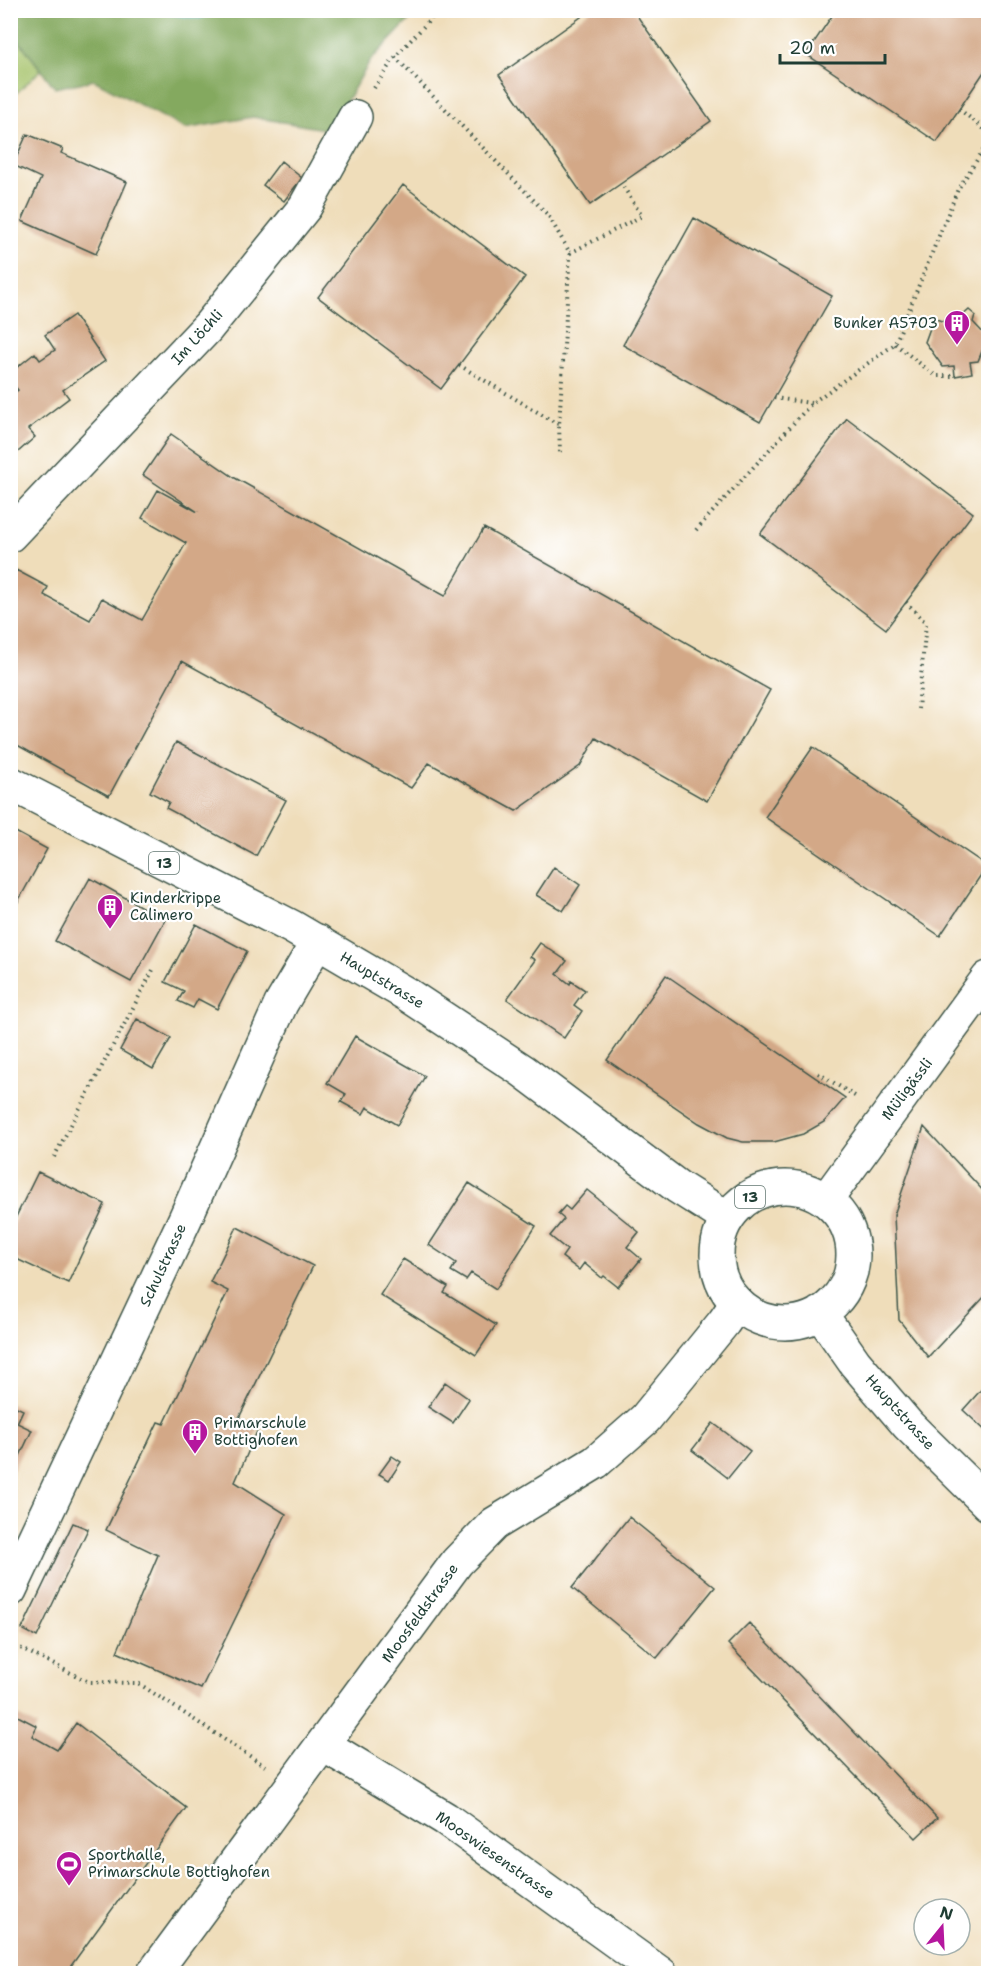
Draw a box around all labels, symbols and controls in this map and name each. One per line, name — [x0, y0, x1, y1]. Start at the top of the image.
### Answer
scale bar — [780, 27, 885, 65]
text: 20 m — [789, 36, 835, 60]
street label: Im Löchli — [167, 305, 227, 369]
building icon: Bunker A5703 — [942, 308, 972, 346]
place label: Bunker A5703 — [834, 313, 938, 333]
road number: 13 — [149, 852, 179, 874]
place label: Kinderkrippe Calimero — [130, 888, 221, 925]
building icon: Kinderkrippe Calimero — [95, 892, 125, 930]
street label: Hauptstrasse — [336, 947, 428, 1013]
street label: Müligässli — [877, 1054, 937, 1124]
road number: 13 — [735, 1186, 765, 1208]
street label: Schulstrasse — [135, 1220, 191, 1310]
street label: Hauptstrasse — [861, 1370, 939, 1454]
place label: Primarschule Bottighofen — [214, 1413, 307, 1450]
building icon: Primarschule Bottighofen — [180, 1417, 210, 1455]
street label: Moosfeldstrasse — [377, 1559, 463, 1667]
street label: Mooswiesenstrasse — [432, 1806, 558, 1904]
place label: Sporthalle, Primarschule Bottighofen — [88, 1845, 270, 1882]
sports icon: Sporthalle, Primarschule Bottighofen — [54, 1849, 84, 1887]
north arrow — [912, 1897, 972, 1957]
text: N — [937, 1901, 956, 1925]

